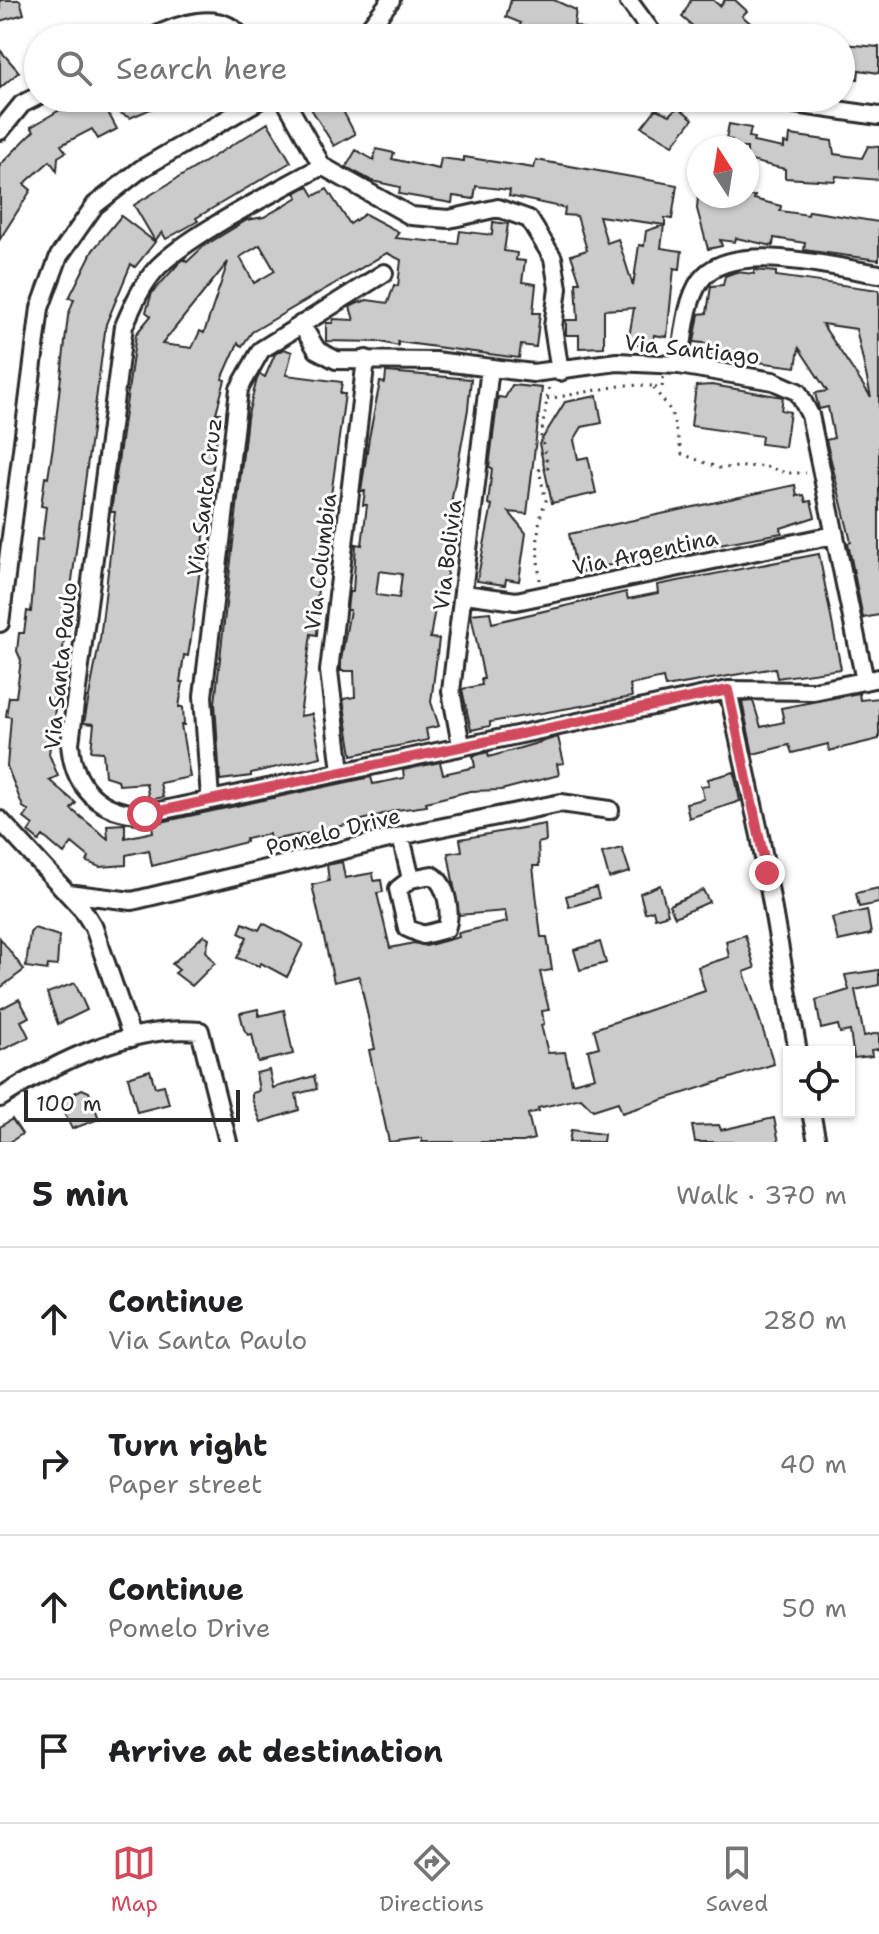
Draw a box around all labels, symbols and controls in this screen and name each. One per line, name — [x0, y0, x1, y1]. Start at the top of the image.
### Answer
search box — [24, 24, 855, 112]
icon: search — [52, 46, 96, 90]
text: Search here — [116, 48, 287, 89]
north arrow — [687, 136, 759, 208]
street label: Via Santiago — [623, 328, 761, 371]
street label: Via Santa Cruz — [180, 416, 229, 578]
street label: Via Columbia — [298, 491, 343, 632]
street label: Via Bolivia — [426, 497, 469, 612]
street label: Via Argentina — [570, 523, 721, 582]
street label: Via Santa Paulo — [37, 581, 84, 751]
route start — [127, 796, 163, 832]
street label: Pomelo Drive — [263, 801, 403, 862]
route end — [749, 855, 785, 891]
map controls — [783, 1046, 855, 1118]
button: locate — [783, 1046, 855, 1118]
scale bar — [24, 1086, 240, 1122]
text: 100 m — [36, 1089, 102, 1118]
text: 5 min — [32, 1171, 129, 1217]
text: Walk · 370 m — [676, 1177, 847, 1212]
text: Continue — [108, 1281, 244, 1322]
icon: ahead — [32, 1297, 76, 1341]
text: 280 m — [762, 1302, 847, 1337]
text: Via Santa Paulo — [108, 1322, 307, 1357]
text: Turn right — [108, 1425, 267, 1466]
icon: right — [32, 1441, 76, 1485]
text: 40 m — [780, 1446, 847, 1481]
text: Paper street — [108, 1466, 262, 1501]
text: Continue — [108, 1569, 244, 1610]
icon: ahead — [32, 1585, 76, 1629]
text: 50 m — [782, 1590, 847, 1625]
text: Pomelo Drive — [108, 1610, 271, 1645]
icon: arrive — [32, 1729, 76, 1773]
text: Arrive at destination — [108, 1731, 443, 1772]
tab: Map — [111, 1841, 158, 1918]
tab: Directions — [379, 1841, 484, 1918]
tab: Saved — [706, 1841, 768, 1918]

